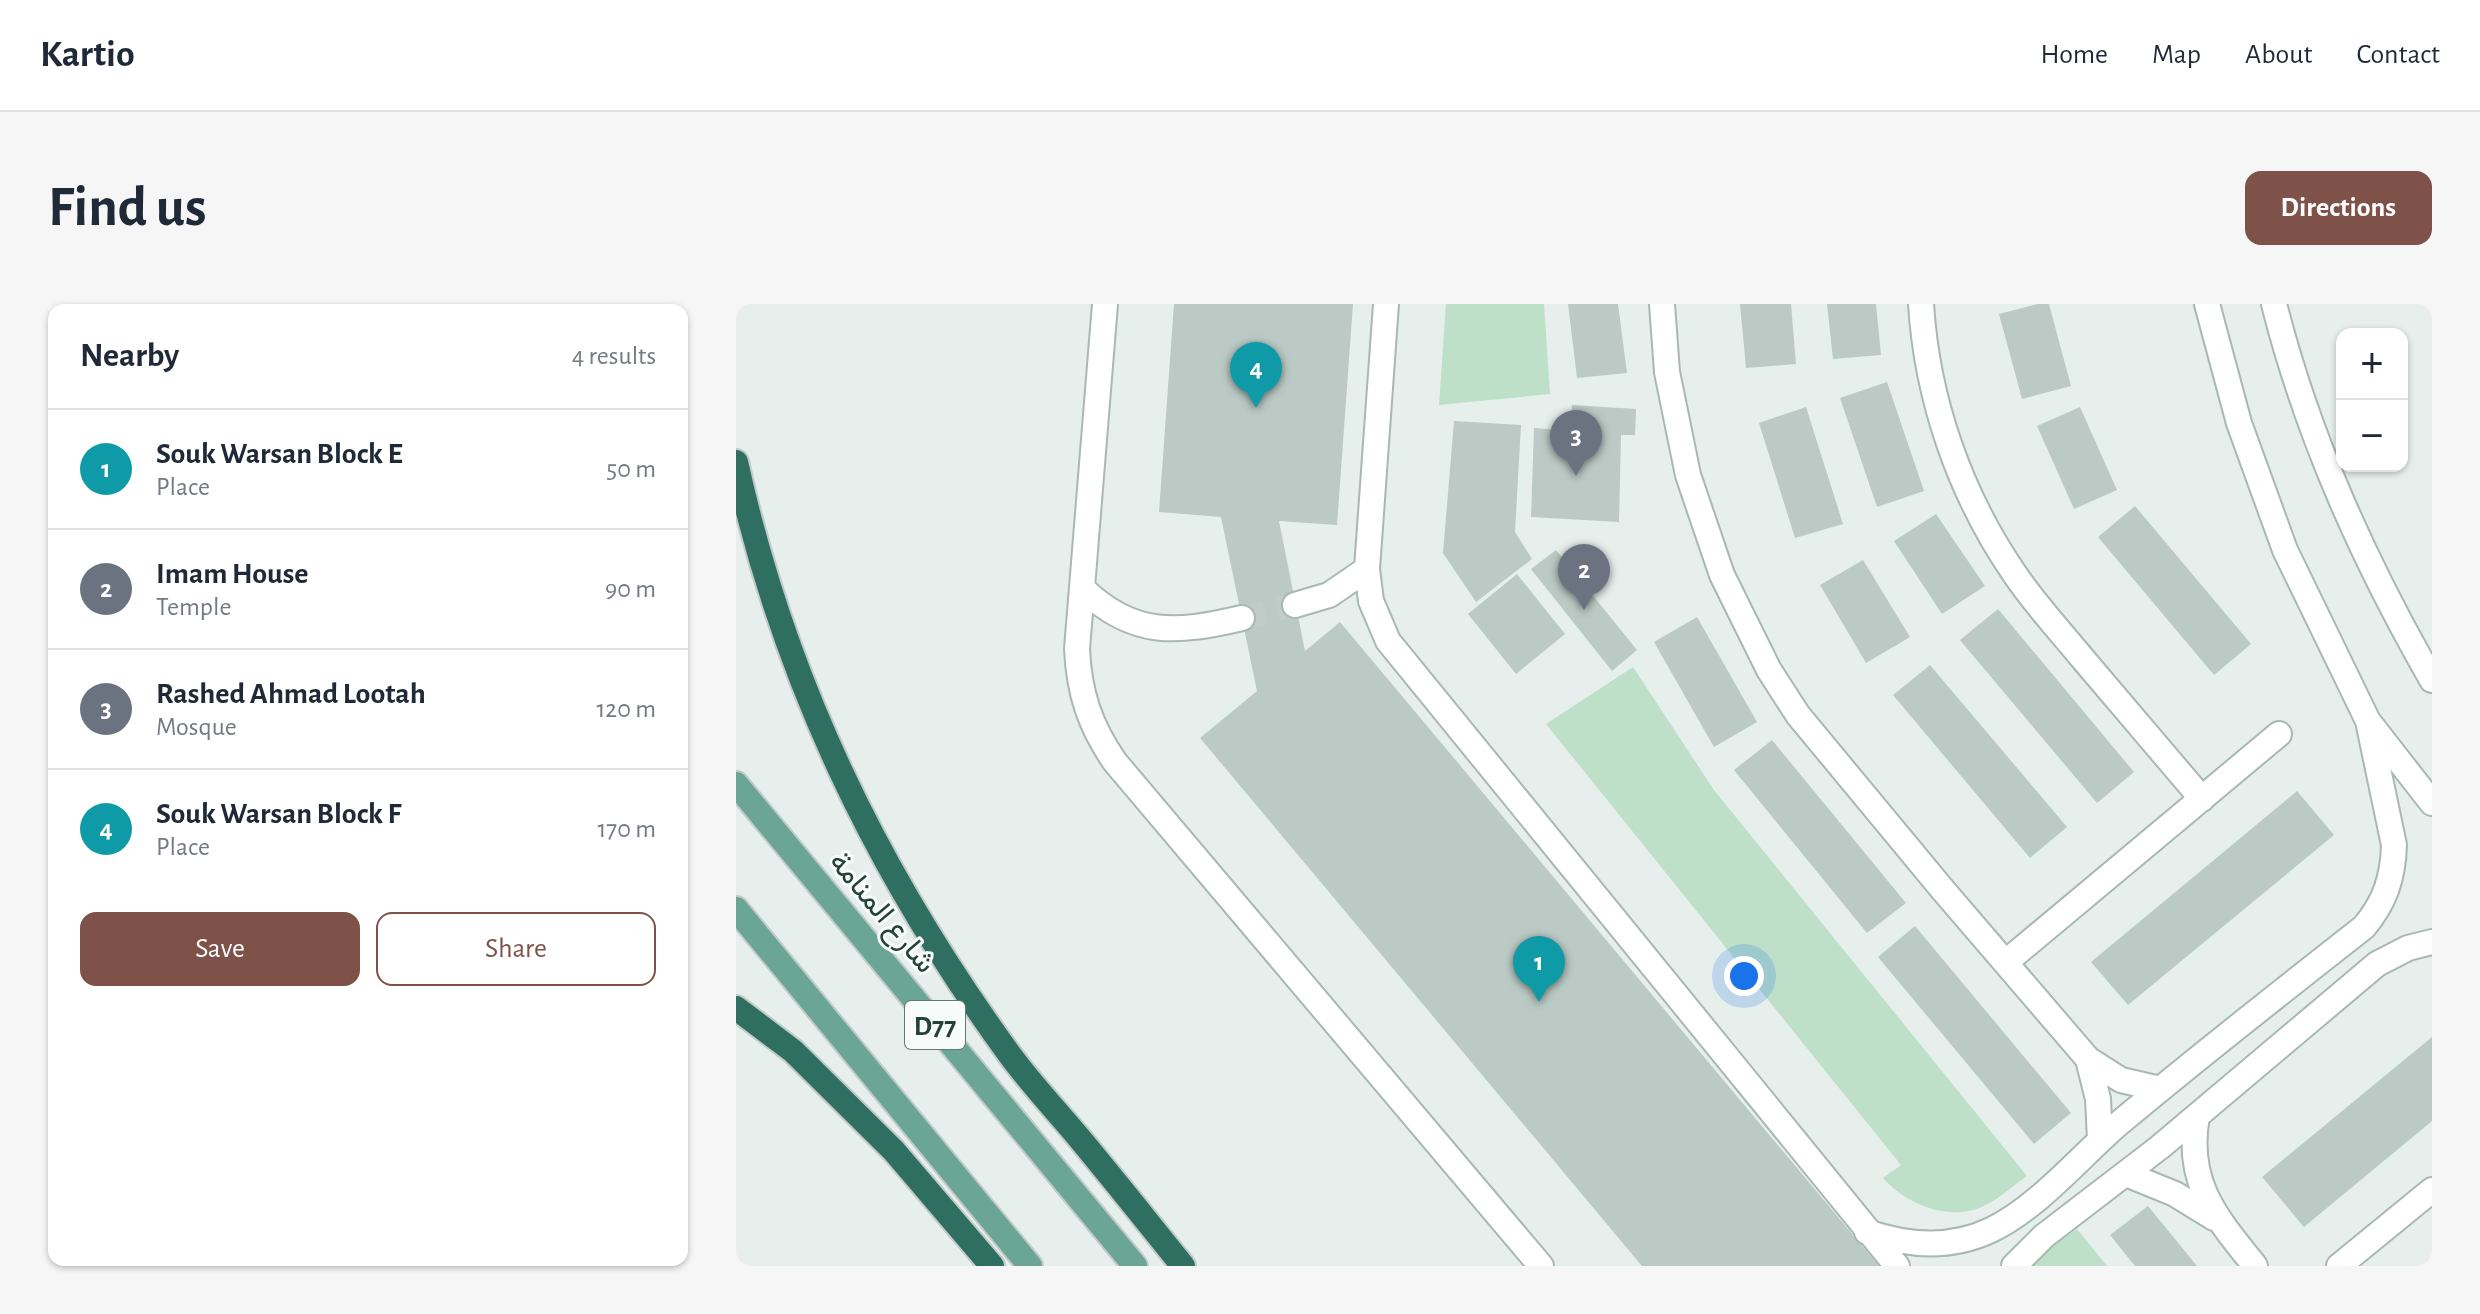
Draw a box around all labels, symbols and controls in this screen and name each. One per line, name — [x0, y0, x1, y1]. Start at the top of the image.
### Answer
text: Kartio — [40, 36, 135, 74]
text: Home — [2041, 41, 2108, 69]
text: Map — [2152, 41, 2201, 69]
text: About — [2245, 41, 2313, 69]
text: Contact — [2357, 41, 2440, 69]
button: Directions — [2245, 171, 2432, 245]
text: Find us — [48, 180, 206, 236]
map controls — [2336, 328, 2408, 472]
button: + — [2336, 328, 2408, 400]
text: Nearby — [80, 339, 179, 373]
pin: 4 — [1230, 342, 1282, 408]
text: 4 results — [572, 343, 656, 369]
button: − — [2336, 400, 2408, 472]
pin: 3 — [1550, 410, 1602, 476]
text: Souk Warsan Block E — [156, 439, 403, 469]
text: 1 — [101, 456, 111, 482]
text: 50 m — [606, 456, 656, 482]
text: Place — [156, 474, 210, 500]
pin: 2 — [1558, 544, 1610, 610]
text: Imam House — [156, 559, 308, 589]
text: 2 — [100, 576, 112, 602]
text: 90 m — [605, 576, 656, 602]
text: Temple — [156, 594, 231, 620]
text: Rashed Ahmad Lootah — [156, 679, 426, 709]
text: 3 — [100, 696, 112, 722]
text: 120 m — [596, 696, 656, 722]
text: Mosque — [156, 714, 237, 740]
text: Souk Warsan Block F — [156, 799, 401, 829]
text: 4 — [99, 816, 113, 842]
text: 170 m — [597, 816, 656, 842]
text: Place — [156, 834, 210, 860]
street label: شارع المنامة — [820, 846, 941, 981]
button: Save — [80, 912, 360, 986]
button: Share — [376, 912, 656, 986]
pin: 1 — [1513, 936, 1565, 1002]
your location — [1724, 956, 1764, 996]
road number: D77 — [905, 1001, 965, 1049]

